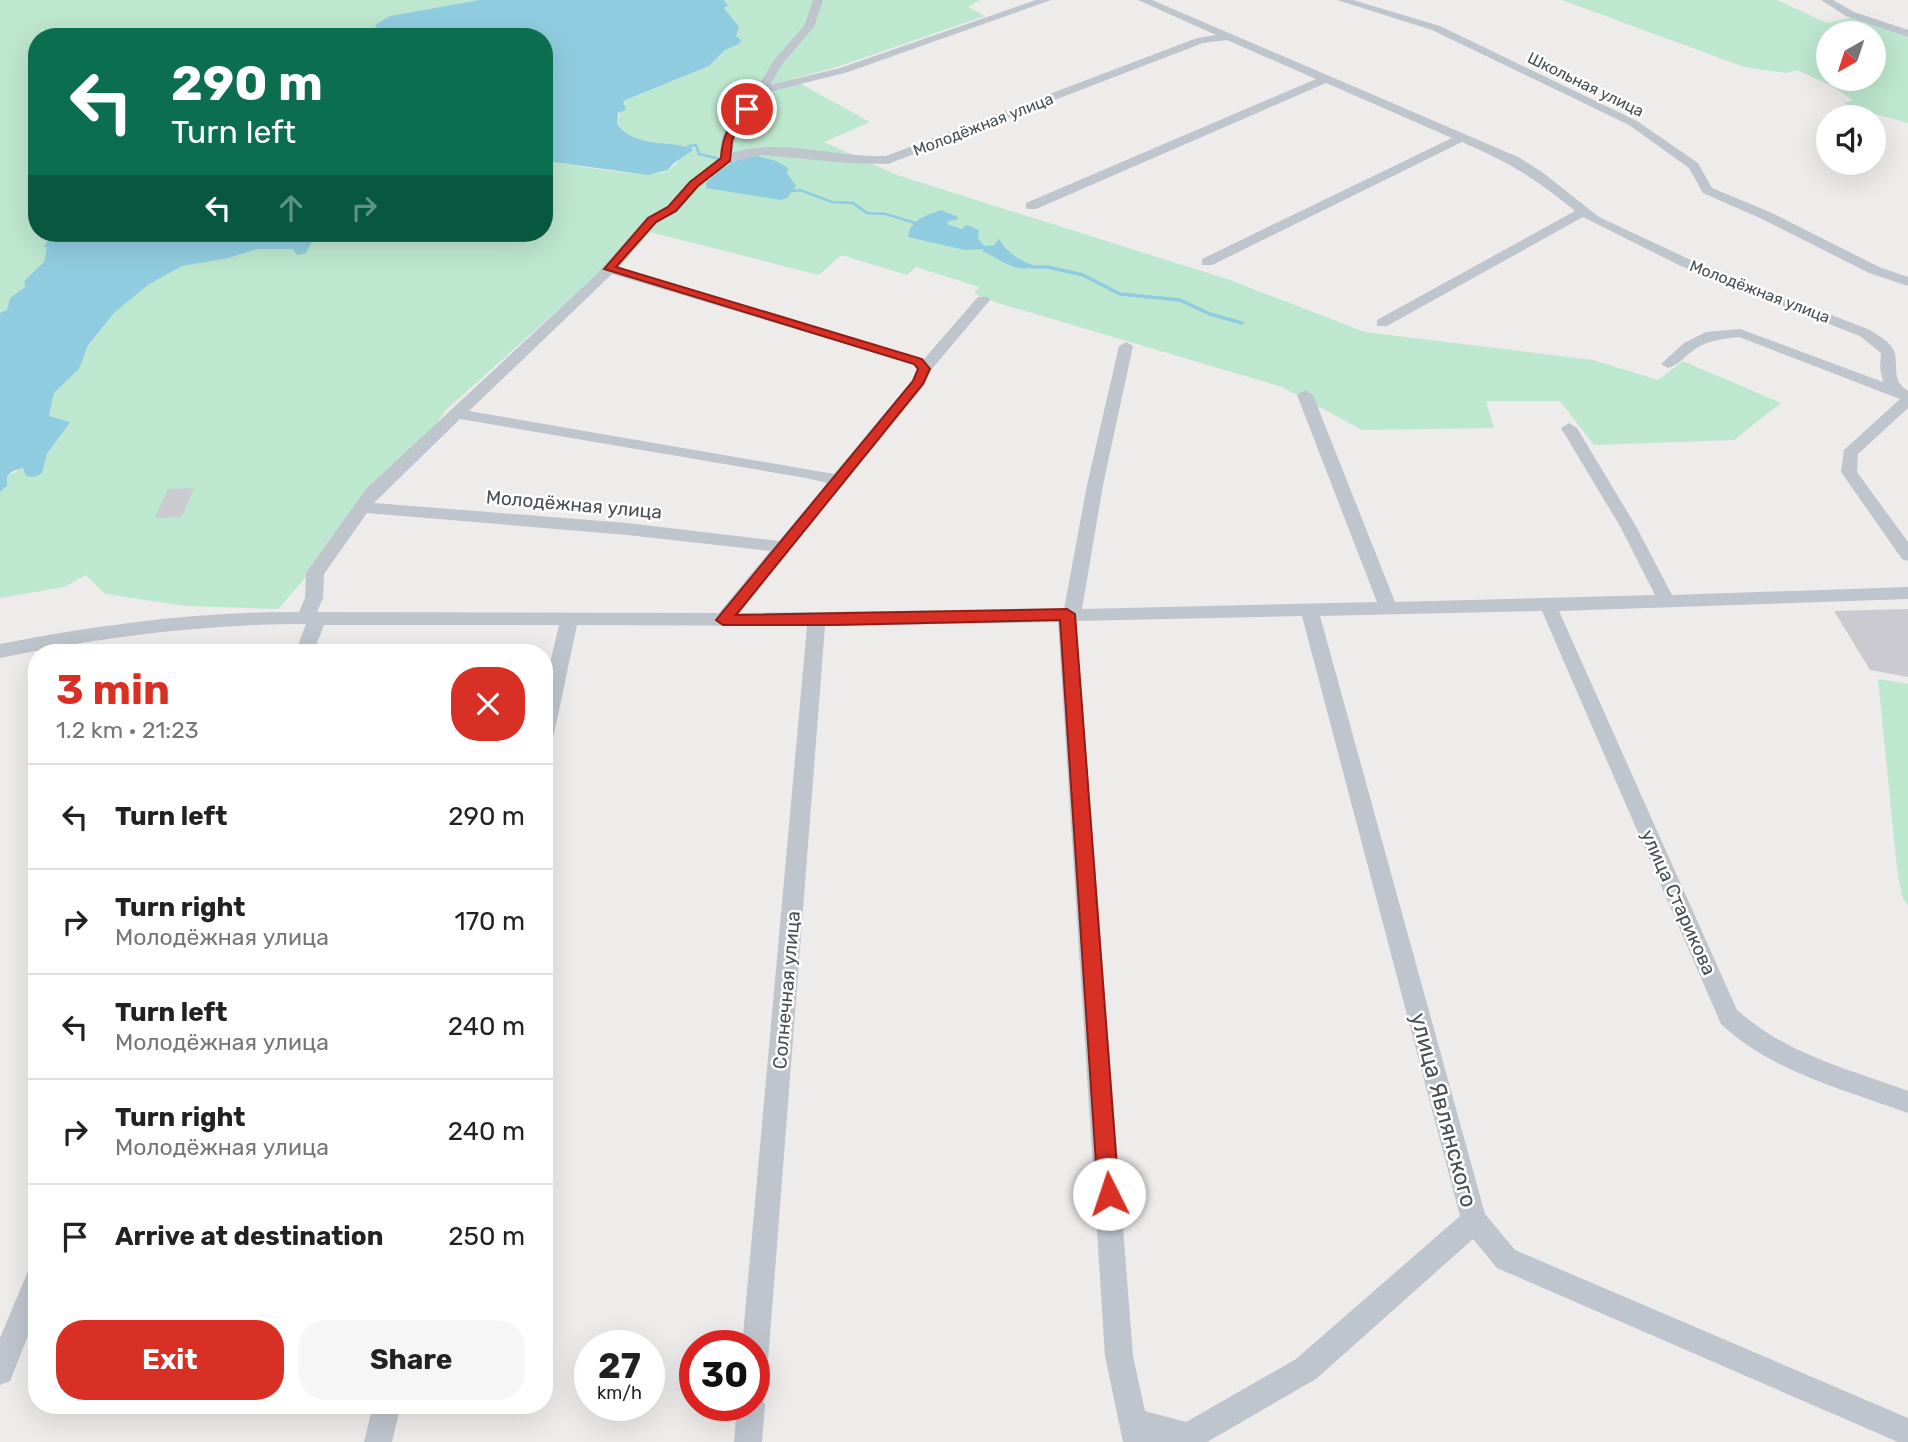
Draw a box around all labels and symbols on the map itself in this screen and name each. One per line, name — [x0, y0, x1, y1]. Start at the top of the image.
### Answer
north arrow — [1816, 21, 1886, 91]
street label: Школьная улица — [1525, 48, 1647, 121]
pin — [717, 79, 777, 139]
street label: Молодёжная улица — [910, 89, 1056, 160]
street label: Молодёжная улица — [1687, 256, 1833, 327]
street label: Молодёжная улица — [485, 485, 663, 524]
street label: улица Старикова — [1636, 826, 1721, 979]
street label: Солнечная улица — [768, 910, 805, 1070]
street label: улица Являнского — [1405, 1010, 1483, 1210]
position arrow — [1072, 1157, 1146, 1231]
speed limit sign: 30 — [679, 1330, 770, 1421]

